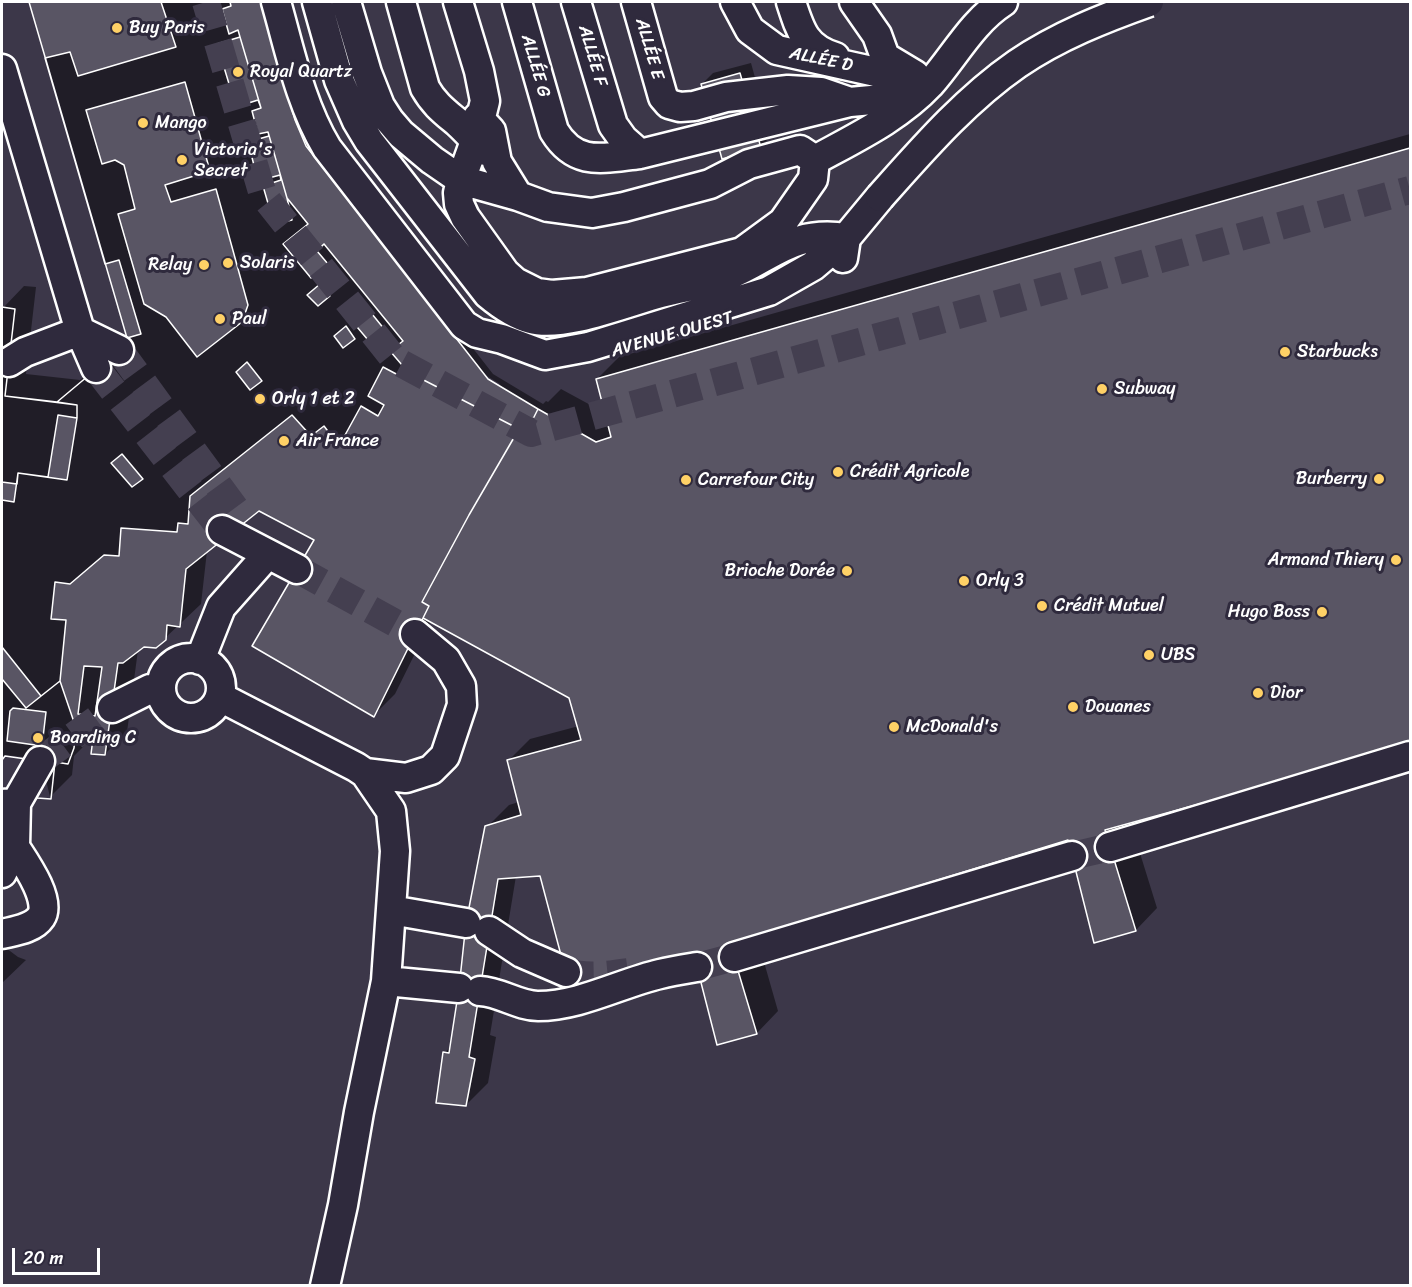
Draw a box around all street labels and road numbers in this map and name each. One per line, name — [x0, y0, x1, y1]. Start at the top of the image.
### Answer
street label: ALLÉE E — [630, 16, 668, 82]
street label: ALLÉE F — [573, 23, 611, 89]
street label: ALLÉE G — [516, 32, 554, 100]
street label: ALLÉE D — [788, 43, 854, 77]
street label: AVENUE OUEST — [609, 307, 735, 363]

